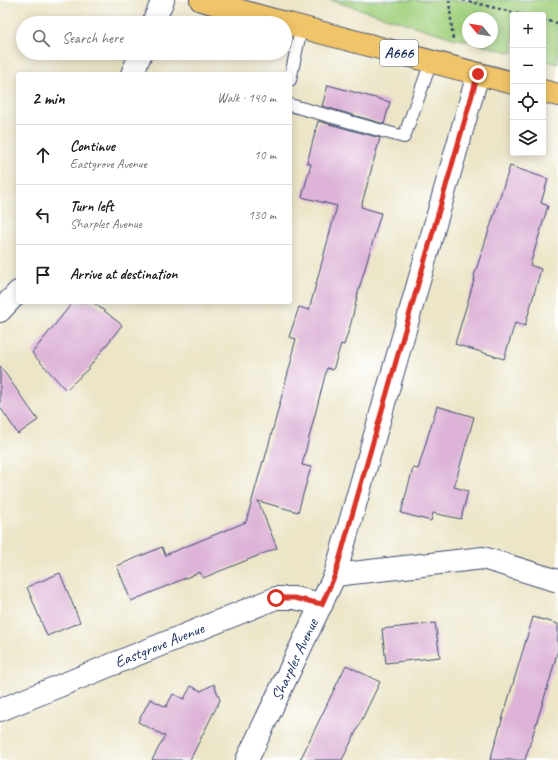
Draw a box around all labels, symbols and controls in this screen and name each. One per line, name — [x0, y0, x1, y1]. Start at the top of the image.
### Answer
north arrow — [462, 12, 498, 48]
map controls — [510, 12, 546, 156]
button: + — [510, 12, 546, 48]
search box — [16, 16, 292, 60]
icon: search — [30, 27, 52, 49]
text: Search here — [62, 29, 123, 48]
road number: A666 — [380, 40, 418, 66]
button: − — [510, 48, 546, 84]
route end — [469, 65, 487, 83]
button: locate — [510, 84, 546, 120]
text: 2 min — [32, 88, 65, 109]
text: Walk · 140 m — [217, 90, 276, 106]
button: layers — [510, 120, 546, 156]
text: Continue — [70, 137, 115, 156]
icon: ahead — [32, 144, 54, 166]
text: 10 m — [254, 147, 276, 163]
text: Eastgrove Avenue — [70, 156, 147, 172]
text: Turn left — [70, 197, 113, 216]
icon: left — [32, 204, 54, 226]
text: 130 m — [248, 207, 276, 223]
text: Sharples Avenue — [70, 216, 142, 232]
icon: arrive — [32, 264, 54, 286]
text: Arrive at destination — [70, 265, 177, 284]
route start — [267, 589, 285, 607]
street label: Sharples Avenue — [267, 614, 323, 704]
street label: Eastgrove Avenue — [112, 618, 209, 672]

